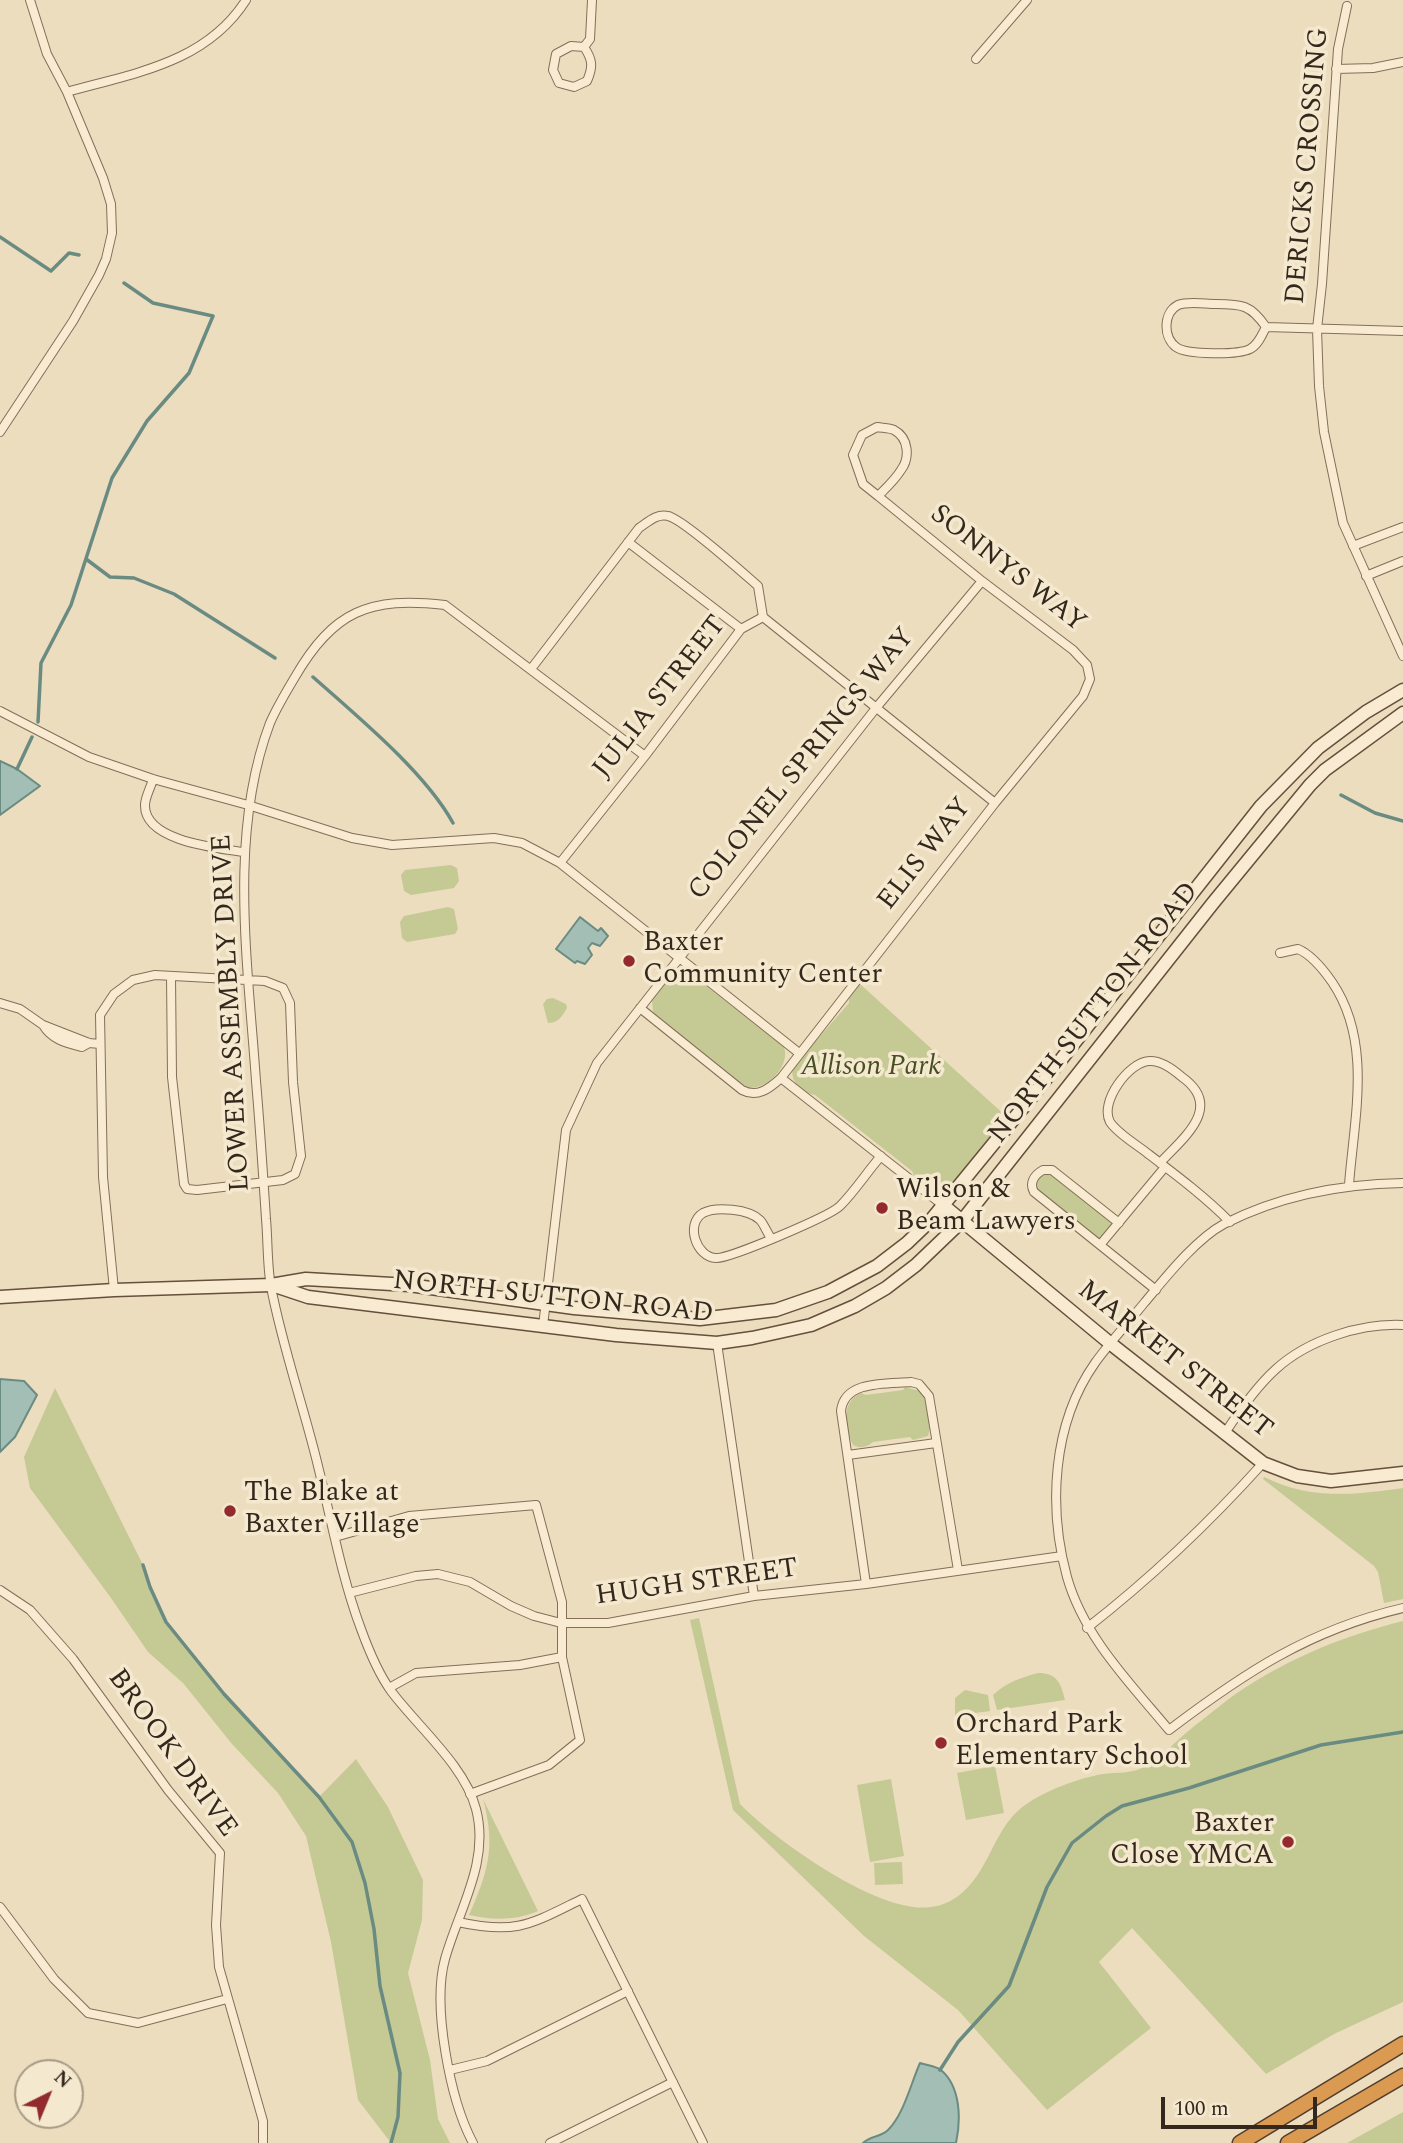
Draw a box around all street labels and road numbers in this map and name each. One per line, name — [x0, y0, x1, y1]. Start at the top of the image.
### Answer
street label: DERICKS CROSSING — [1280, 26, 1338, 306]
street label: SONNYS WAY — [922, 499, 1092, 641]
street label: JULIA STREET — [587, 610, 735, 786]
street label: COLONEL SPRINGS WAY — [683, 622, 923, 908]
street label: ELIS WAY — [872, 792, 980, 918]
street label: LOWER ASSEMBLY DRIVE — [207, 833, 259, 1193]
street label: NORTH SUTTON ROAD — [983, 877, 1207, 1151]
street label: NORTH SUTTON ROAD — [391, 1265, 715, 1333]
street label: MARKET STREET — [1070, 1274, 1278, 1448]
street label: HUGH STREET — [594, 1553, 800, 1615]
street label: BROOK DRIVE — [99, 1663, 243, 1845]

